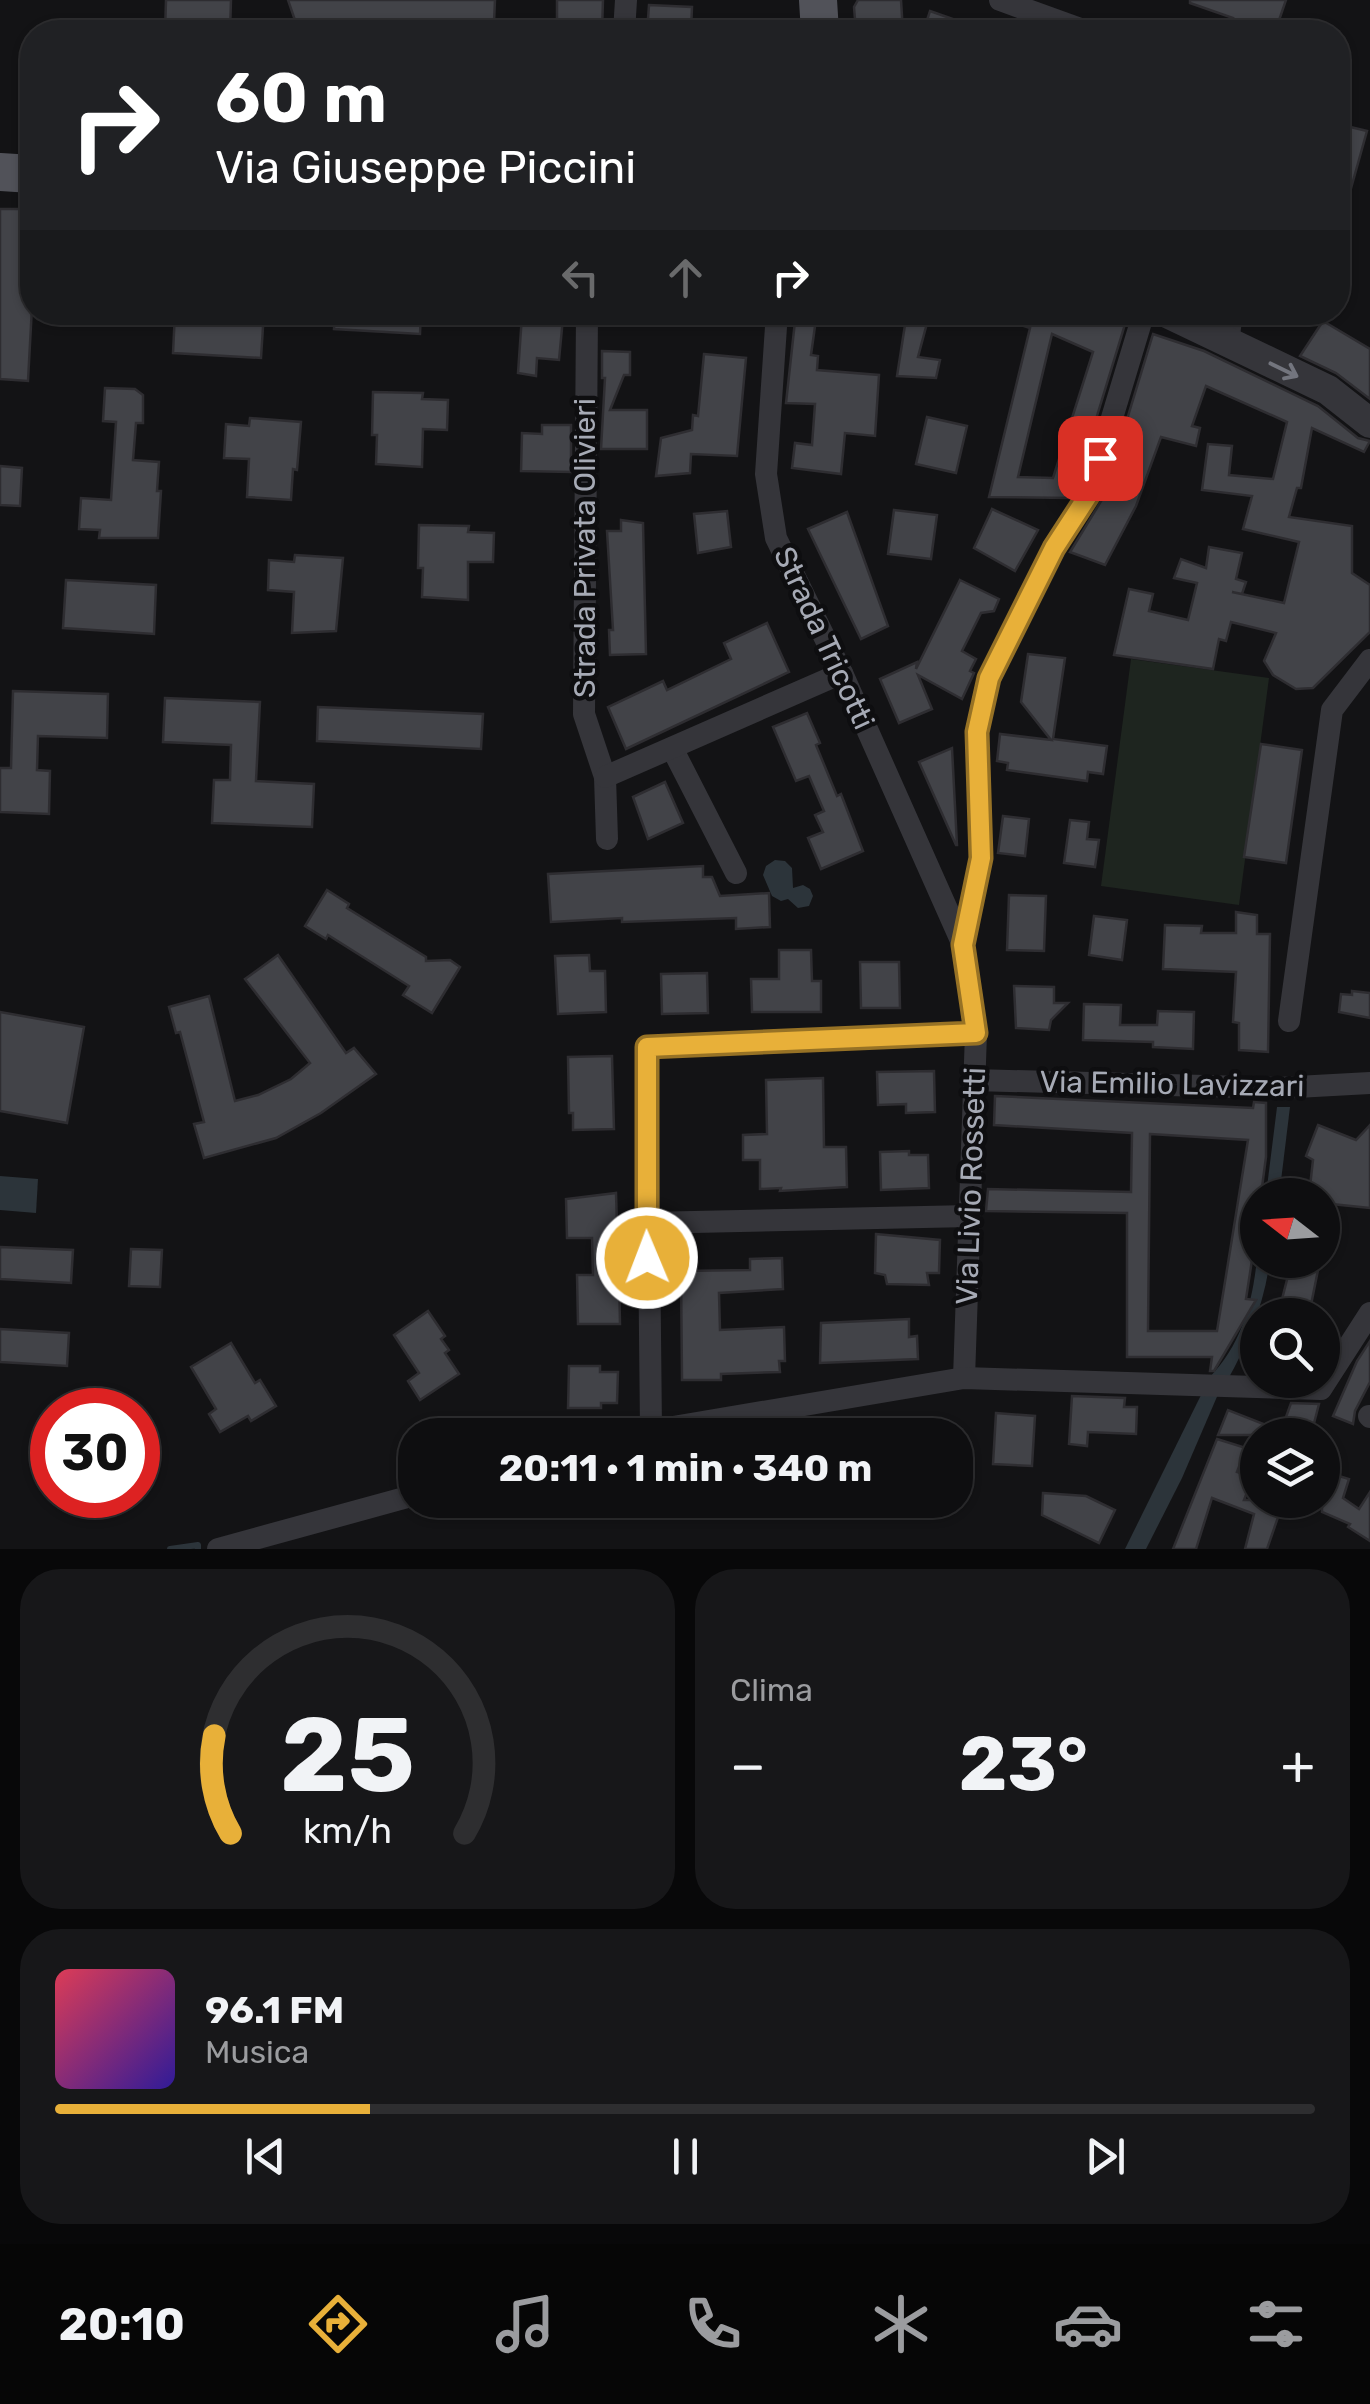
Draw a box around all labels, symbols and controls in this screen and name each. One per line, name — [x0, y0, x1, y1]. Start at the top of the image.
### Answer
text: 60 m — [215, 57, 387, 140]
icon: right — [50, 60, 180, 190]
text: Via Giuseppe Piccini — [215, 141, 636, 194]
icon: left — [553, 250, 608, 305]
icon: ahead — [658, 250, 713, 305]
icon: right — [763, 250, 818, 305]
one-way arrow — [1268, 361, 1298, 380]
street label: Strada Privata Olivieri — [567, 398, 603, 698]
pin — [1058, 416, 1143, 501]
icon: arrive — [1073, 431, 1128, 486]
street label: Strada Tricotti — [766, 541, 882, 735]
street label: Via Emilio Lavizzari — [1039, 1064, 1305, 1104]
street label: Via Livio Rossetti — [949, 1066, 993, 1306]
north arrow — [1240, 1178, 1340, 1278]
map controls — [1240, 1178, 1340, 1518]
position arrow — [595, 1206, 699, 1310]
button: search — [1240, 1298, 1340, 1398]
speed limit sign: 30 — [30, 1388, 160, 1518]
button: layers — [1240, 1418, 1340, 1518]
text: 20:11 · 1 min · 340 m — [499, 1445, 872, 1491]
text: Clima — [730, 1671, 813, 1709]
text: 25 — [280, 1694, 415, 1817]
text: 23° — [959, 1720, 1088, 1809]
text: − — [730, 1733, 766, 1798]
text: + — [1281, 1733, 1315, 1798]
text: km/h — [303, 1810, 392, 1852]
text: 96.1 FM — [205, 1987, 344, 2033]
text: Musica — [205, 2033, 309, 2071]
icon: previous — [238, 2129, 293, 2184]
icon: pause — [658, 2129, 713, 2184]
icon: next — [1078, 2129, 1133, 2184]
icon: directions — [303, 2289, 373, 2359]
icon: music — [490, 2289, 560, 2359]
icon: phone — [678, 2289, 748, 2359]
icon: climate — [866, 2289, 936, 2359]
icon: car — [1053, 2289, 1123, 2359]
icon: filters — [1241, 2289, 1311, 2359]
text: 20:10 — [59, 2298, 185, 2351]

